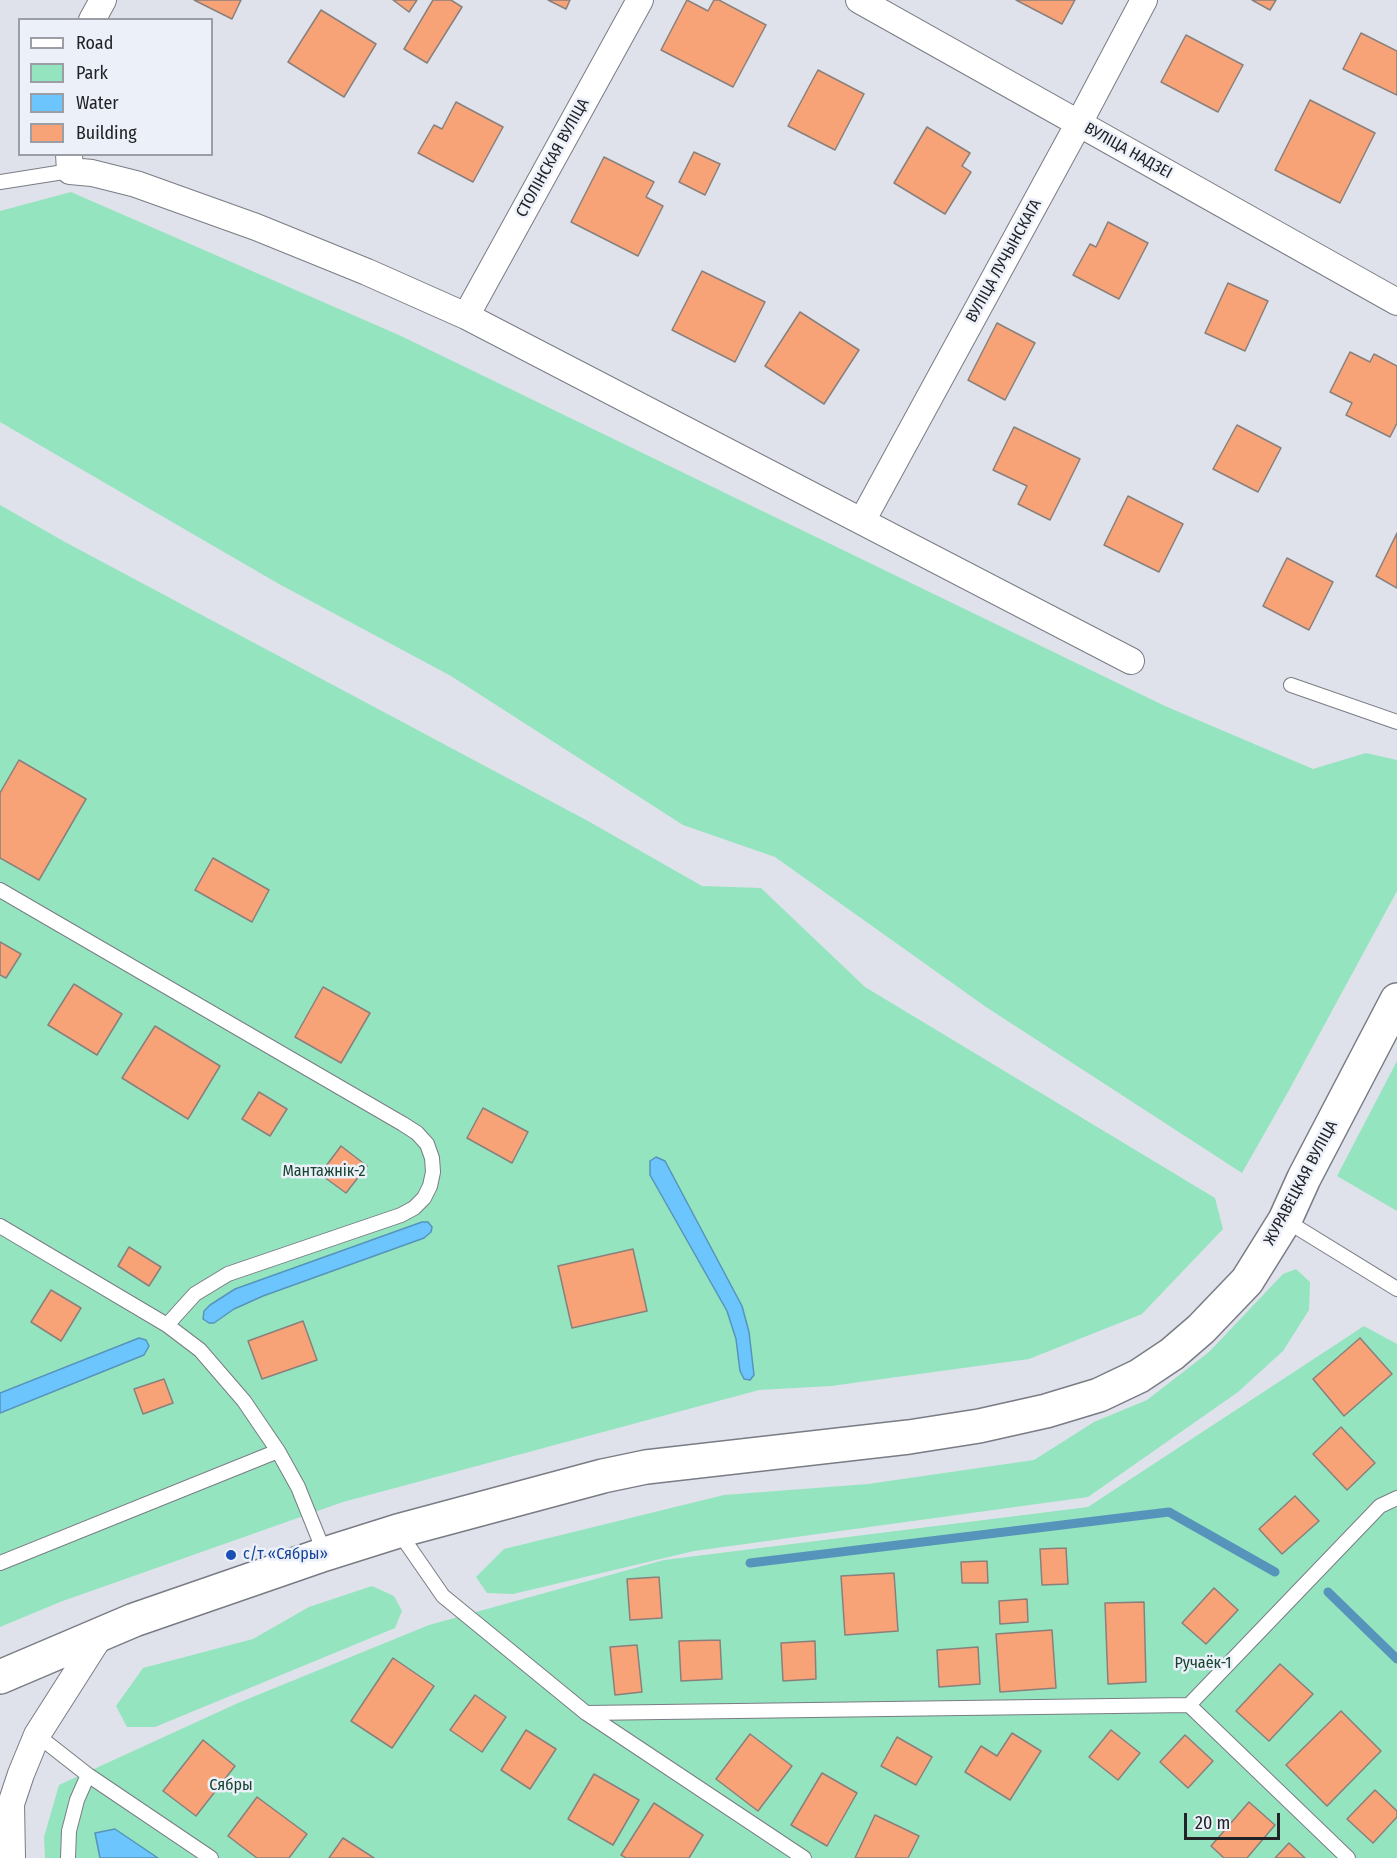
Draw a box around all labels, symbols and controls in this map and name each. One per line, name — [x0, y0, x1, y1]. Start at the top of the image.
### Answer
legend — [18, 18, 213, 156]
text: Road — [76, 32, 113, 54]
text: Park — [76, 62, 108, 84]
text: Water — [76, 92, 119, 114]
street label: СТОЛІНСКАЯ ВУЛІЦА — [512, 95, 594, 221]
street label: ВУЛІЦА НАДЗЕІ — [1081, 119, 1175, 183]
text: Building — [76, 122, 137, 144]
street label: ВУЛІЦА ЛУЧЫНСКАГА — [962, 196, 1046, 326]
street label: ЖУРАВЕЦКАЯ ВУЛІЦА — [1260, 1117, 1342, 1249]
park label: Мантажнік-2 — [282, 1162, 366, 1182]
place label: с/т «Сябры» — [243, 1545, 328, 1565]
marker: с/т «Сябры» — [224, 1548, 238, 1562]
park label: Ручаёк-1 — [1174, 1654, 1232, 1674]
park label: Сябры — [209, 1776, 253, 1796]
scale bar — [1187, 1801, 1283, 1839]
text: 20 m — [1195, 1812, 1230, 1834]

